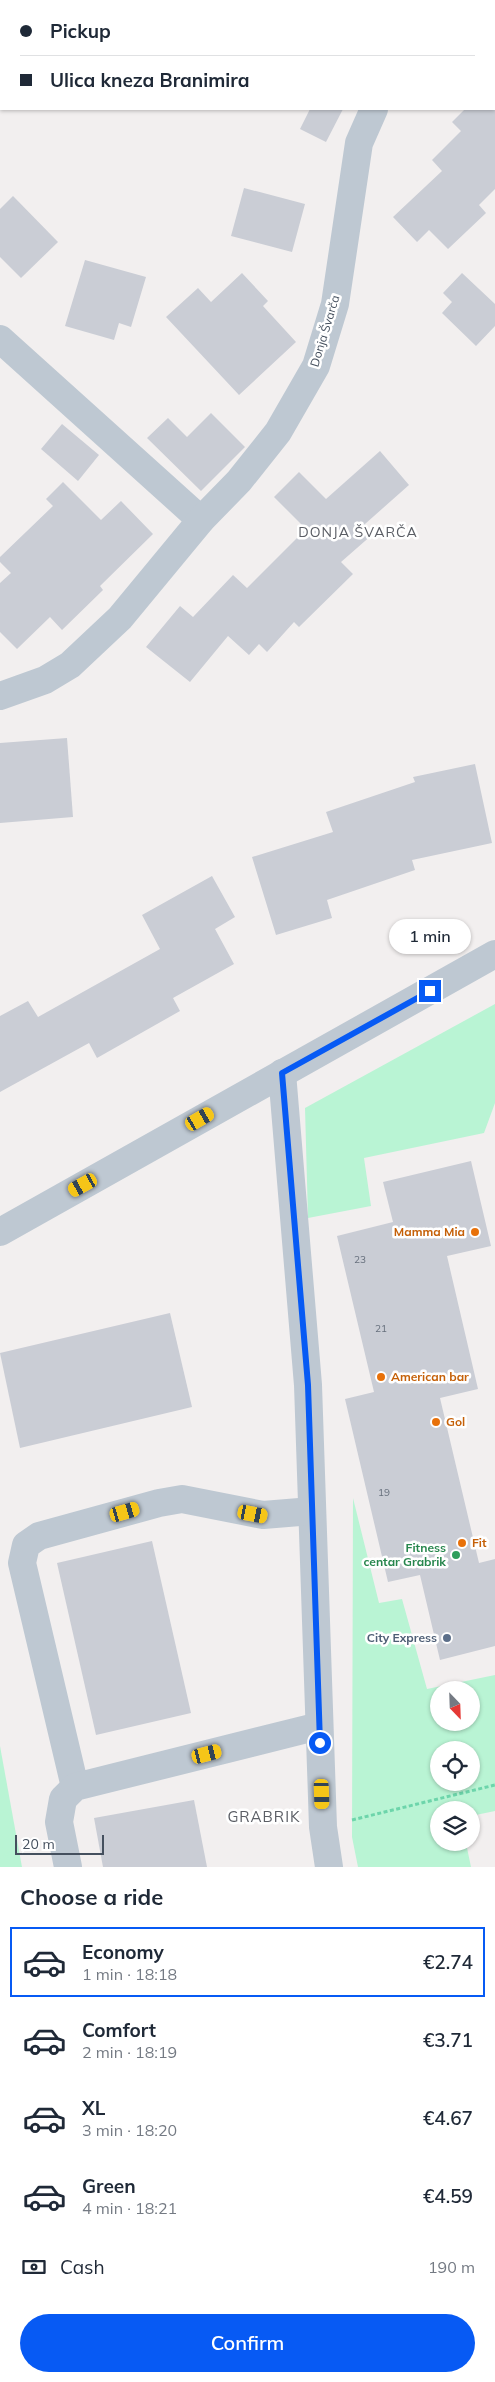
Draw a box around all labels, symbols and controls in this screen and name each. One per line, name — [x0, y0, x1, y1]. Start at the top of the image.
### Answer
text: Pickup — [50, 19, 111, 43]
text: Ulica kneza Branimira — [50, 68, 249, 92]
street label: Donja Švarča — [306, 293, 343, 369]
district label: DONJA ŠVARČA — [298, 523, 418, 541]
callout: 1 min — [389, 918, 471, 954]
text: 1 min — [409, 926, 451, 946]
route end — [419, 980, 441, 1002]
car — [183, 1105, 216, 1133]
car — [66, 1171, 99, 1199]
place label: Mamma Mia — [394, 1224, 465, 1239]
marker: Mamma Mia — [469, 1226, 481, 1238]
house number: 23 — [354, 1253, 366, 1266]
house number: 21 — [375, 1322, 387, 1335]
place label: American bar — [391, 1369, 469, 1384]
marker: American bar — [375, 1371, 387, 1383]
place label: Gol — [446, 1414, 465, 1429]
marker: Gol — [430, 1416, 442, 1428]
house number: 19 — [378, 1486, 390, 1499]
car — [108, 1501, 141, 1523]
car — [236, 1504, 269, 1524]
place label: Fit — [472, 1535, 487, 1550]
marker: Fit — [456, 1537, 468, 1549]
place label: Fitness centar Grabrik — [363, 1540, 446, 1569]
marker: Fitness centar Grabrik — [450, 1549, 462, 1561]
place label: City Express — [367, 1630, 437, 1645]
marker: City Express — [441, 1632, 453, 1644]
north arrow — [430, 1681, 480, 1731]
map controls — [430, 1681, 480, 1851]
route start — [309, 1732, 331, 1754]
button: locate — [430, 1741, 480, 1791]
car — [190, 1743, 223, 1765]
car — [313, 1779, 330, 1809]
button: layers — [430, 1801, 480, 1851]
district label: GRABRIK — [227, 1807, 301, 1826]
scale bar — [15, 1832, 104, 1855]
text: 20 m — [22, 1835, 55, 1853]
text: Choose a ride — [20, 1883, 163, 1911]
icon: car — [22, 1940, 67, 1985]
text: Economy — [82, 1940, 164, 1964]
text: €2.74 — [423, 1950, 473, 1974]
text: 1 min · 18:18 — [82, 1964, 177, 1984]
icon: car — [22, 2018, 67, 2063]
text: Comfort — [82, 2018, 156, 2042]
text: €3.71 — [423, 2028, 473, 2052]
text: 2 min · 18:19 — [82, 2042, 177, 2062]
icon: car — [22, 2096, 67, 2141]
text: XL — [82, 2096, 105, 2120]
text: €4.67 — [423, 2106, 473, 2130]
text: 3 min · 18:20 — [82, 2120, 177, 2140]
icon: car — [22, 2174, 67, 2219]
text: Green — [82, 2174, 136, 2198]
text: €4.59 — [423, 2184, 473, 2208]
text: 4 min · 18:21 — [82, 2198, 177, 2218]
icon: cash — [20, 2253, 48, 2281]
text: Cash — [60, 2255, 105, 2279]
text: 190 m — [428, 2257, 475, 2277]
button: Confirm — [20, 2314, 475, 2372]

